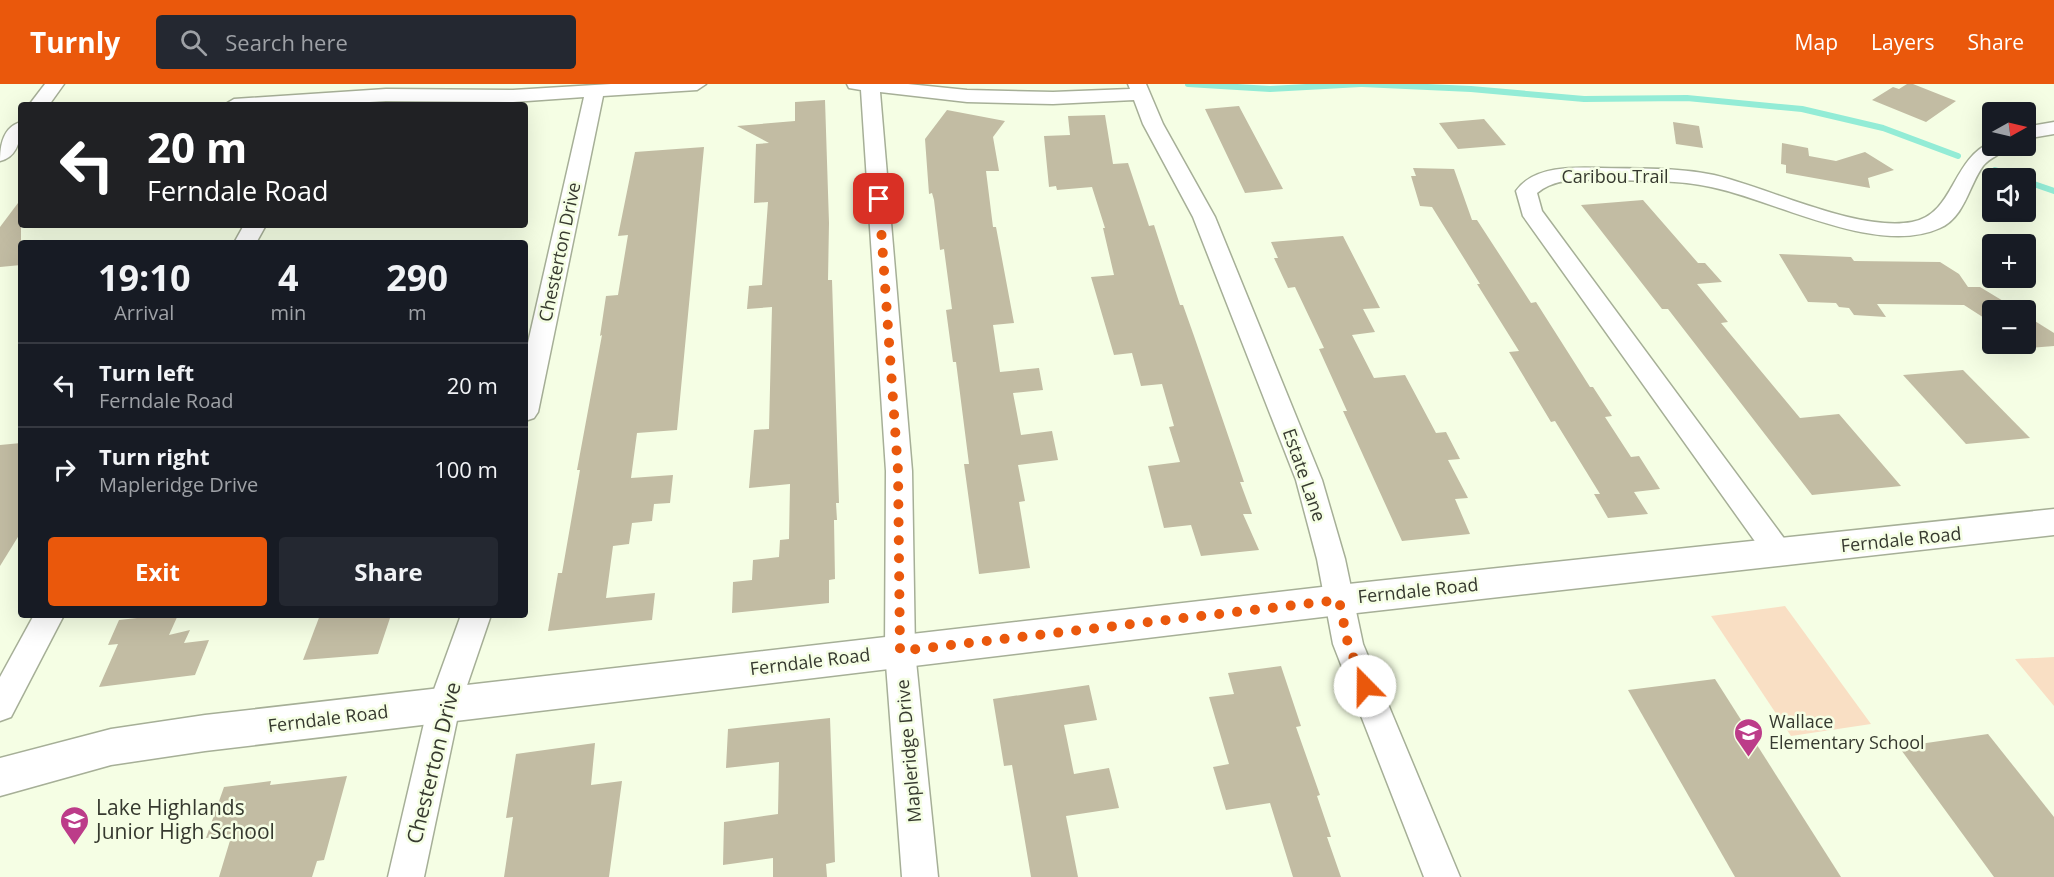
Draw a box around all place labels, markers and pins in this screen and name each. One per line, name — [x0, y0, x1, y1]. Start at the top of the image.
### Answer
pin — [853, 173, 904, 224]
place label: Wallace Elementary School — [1769, 709, 1925, 754]
school or university icon: Wallace Elementary School — [1732, 716, 1764, 758]
place label: Lake Highlands Junior High School — [94, 793, 275, 845]
school or university icon: Lake Highlands Junior High School — [59, 804, 91, 846]

